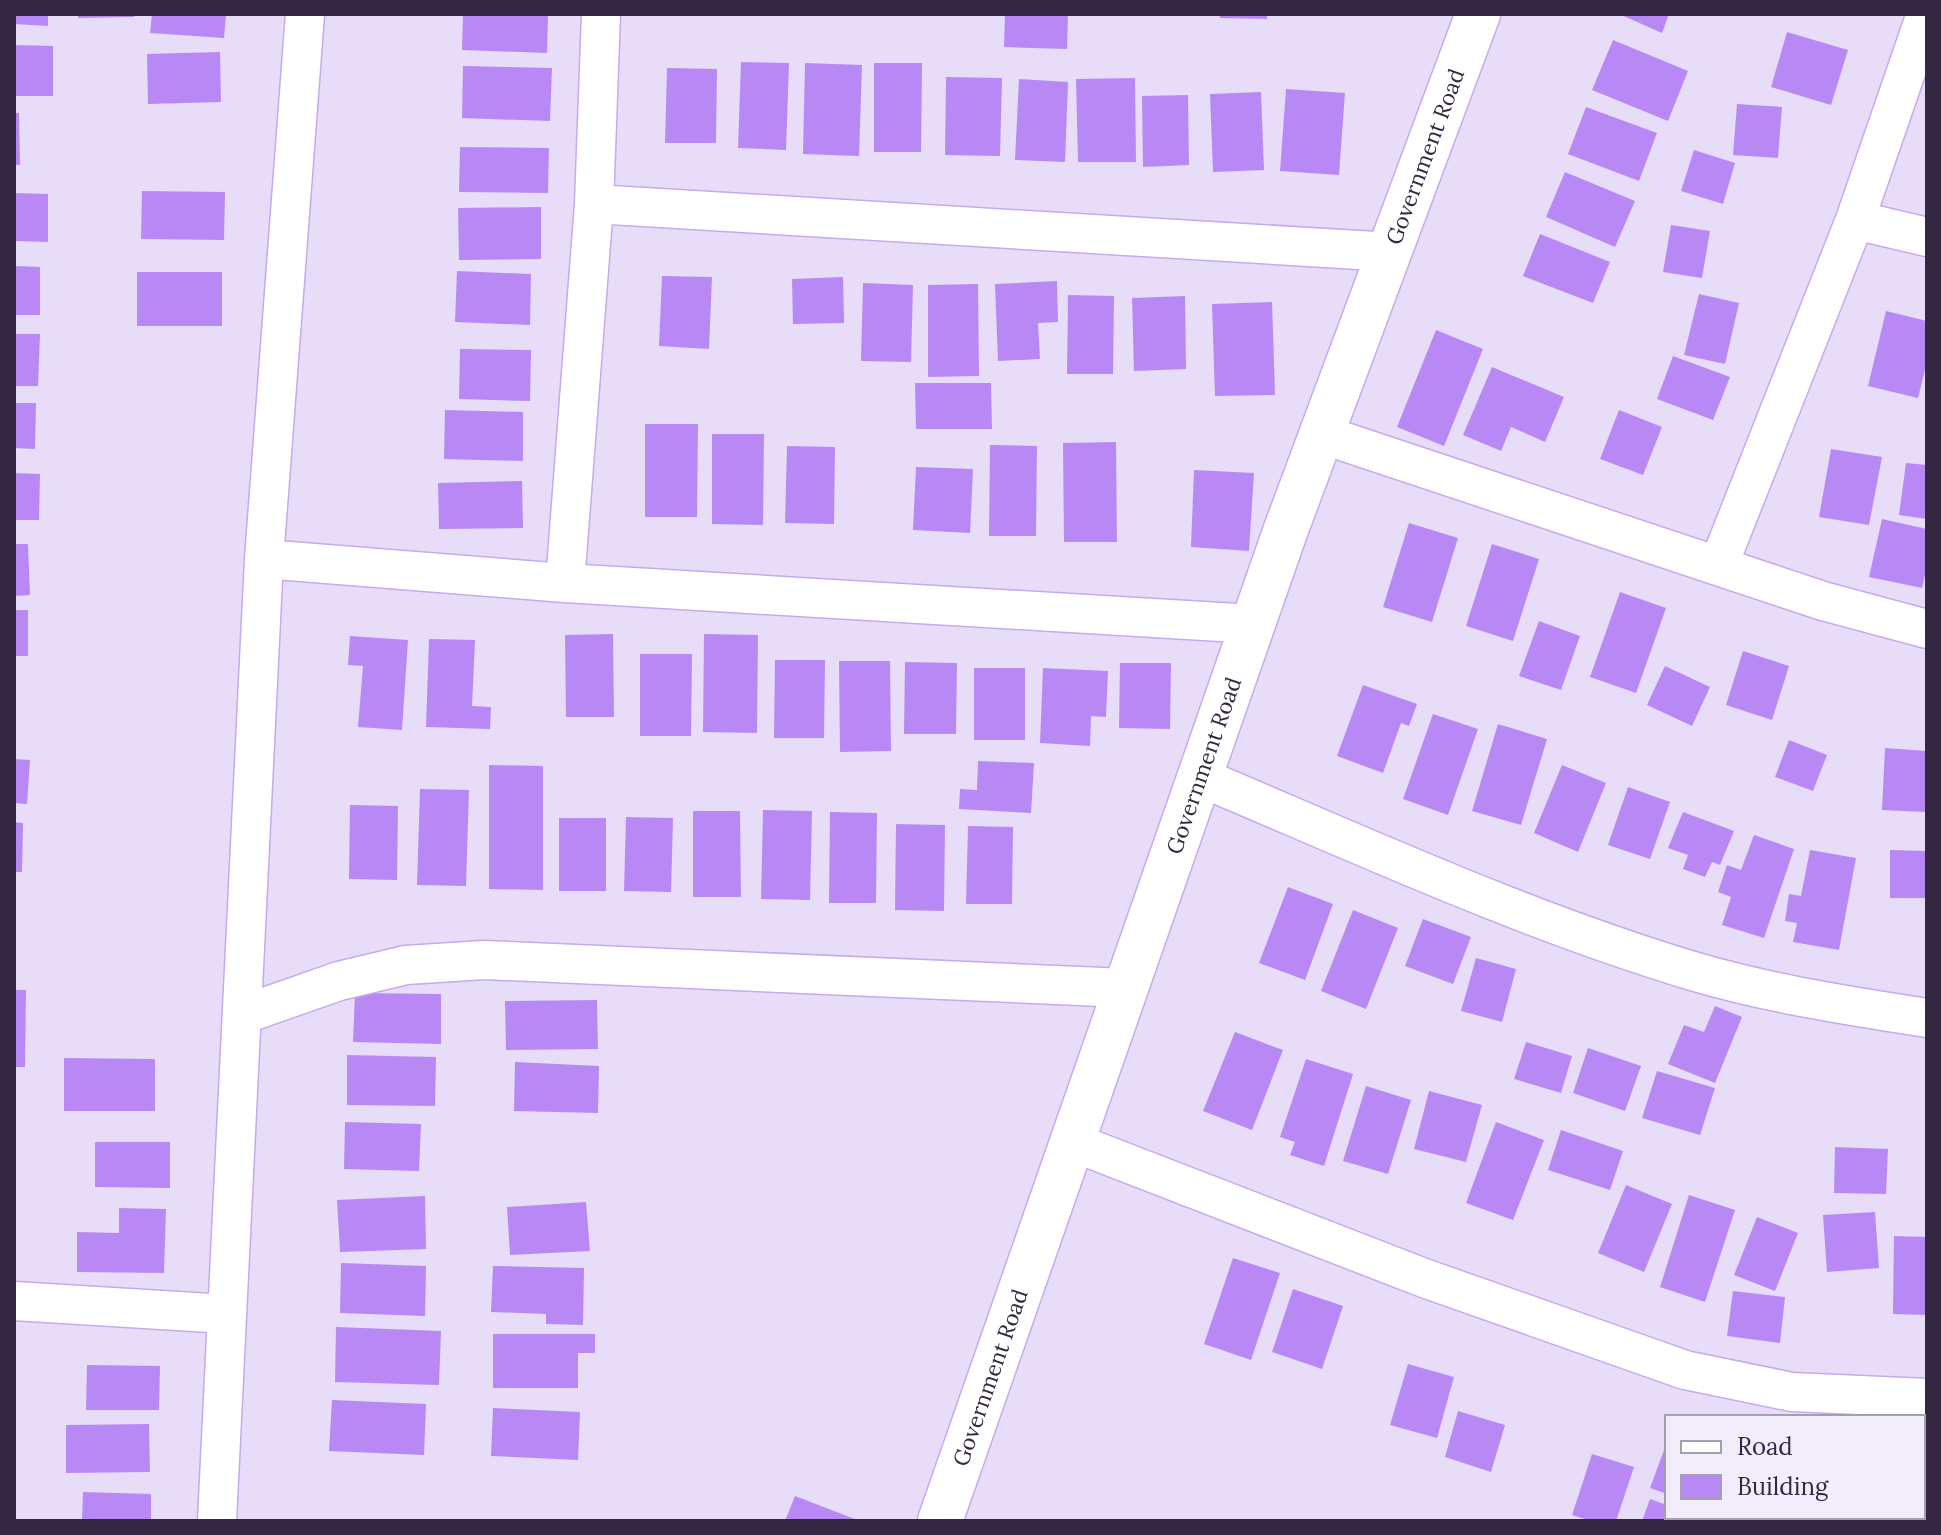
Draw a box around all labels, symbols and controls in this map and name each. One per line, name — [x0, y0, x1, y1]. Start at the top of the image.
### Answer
street label: Government Road — [1379, 65, 1470, 248]
street label: Government Road — [1160, 673, 1247, 858]
street label: Government Road — [946, 1285, 1034, 1470]
legend — [1665, 1415, 1925, 1519]
text: Road — [1737, 1431, 1793, 1462]
text: Building — [1737, 1471, 1829, 1502]

